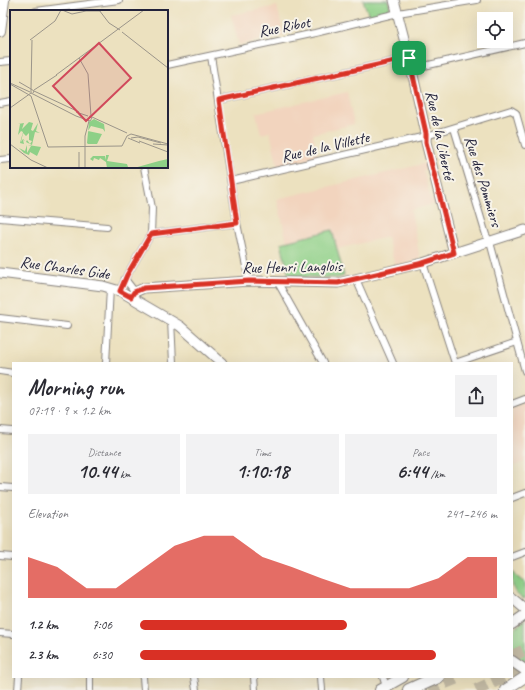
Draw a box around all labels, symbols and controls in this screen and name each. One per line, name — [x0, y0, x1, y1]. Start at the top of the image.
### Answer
inset map — [10, 10, 168, 168]
street label: Rue Ribot — [257, 12, 313, 42]
map controls — [477, 12, 513, 48]
button: locate — [477, 12, 513, 48]
pin — [392, 41, 426, 75]
icon: arrive — [398, 47, 420, 69]
street label: Rue de la Liberté — [421, 89, 460, 184]
street label: Rue de la Villette — [279, 127, 373, 167]
street label: Rue des Pommiers — [460, 133, 507, 231]
street label: Rue Charles Gide — [19, 252, 113, 284]
street label: Rue Henri Langlois — [242, 256, 344, 278]
text: Morning run — [28, 374, 124, 402]
button: share — [455, 375, 497, 417]
text: 07:19 · 9 × 1.2 km — [28, 403, 111, 419]
text: Distance — [88, 445, 121, 459]
text: Time — [254, 445, 271, 459]
text: Pace — [412, 445, 429, 459]
text: 10.44 — [77, 459, 117, 484]
text: 1:10:18 — [236, 459, 289, 484]
text: 6:44 — [397, 459, 428, 484]
text: km — [117, 467, 131, 481]
text: /km — [428, 467, 445, 481]
text: Elevation — [28, 506, 68, 522]
text: 241–246 m — [446, 506, 497, 522]
text: 1.2 km — [28, 617, 58, 633]
text: 7:06 — [92, 617, 112, 633]
text: 2.3 km — [28, 647, 58, 663]
text: 6:30 — [92, 647, 112, 663]

